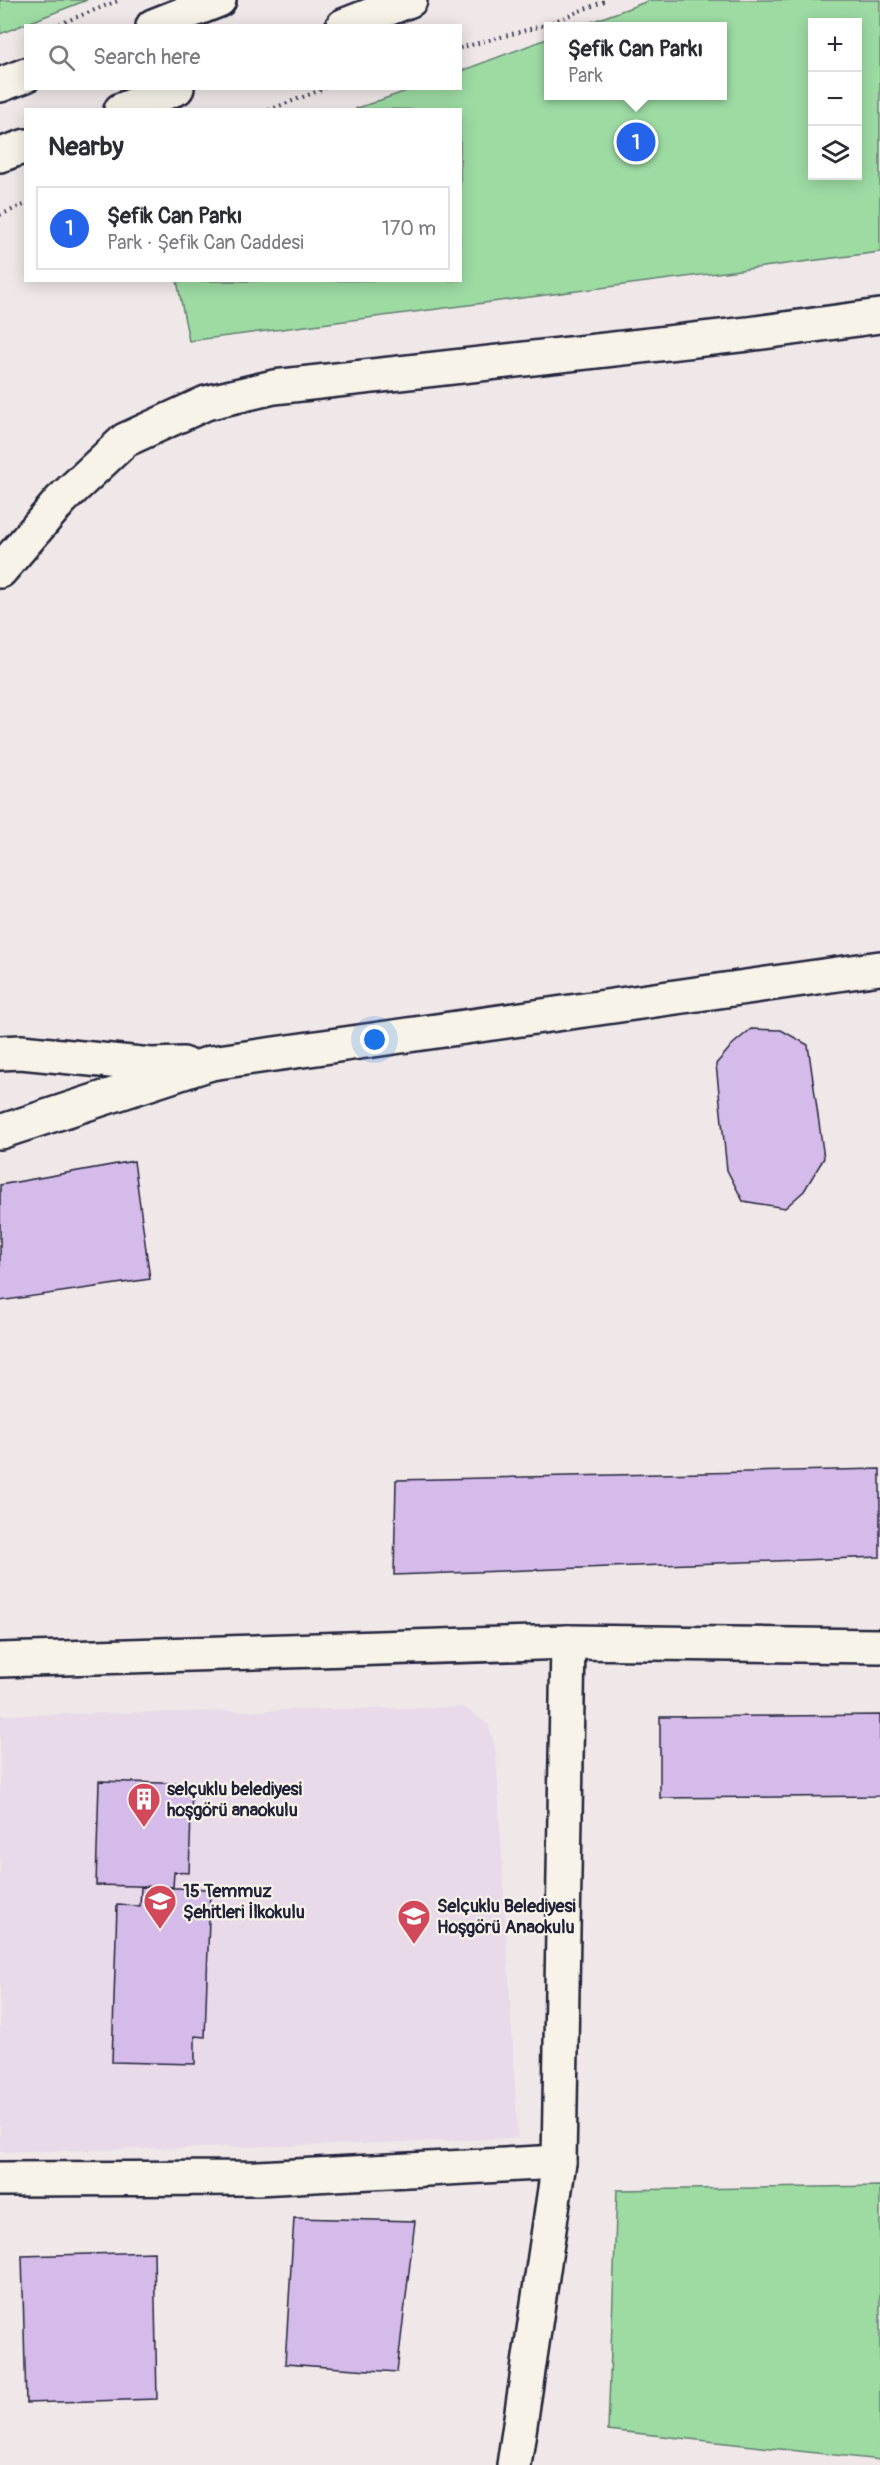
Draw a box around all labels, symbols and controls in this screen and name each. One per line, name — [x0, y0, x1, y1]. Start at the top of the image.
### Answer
map controls — [808, 18, 862, 180]
button: + — [808, 18, 862, 72]
popup — [544, 22, 727, 100]
search box — [24, 24, 462, 90]
text: Şefik Can Parkı — [568, 35, 703, 63]
icon: search — [45, 41, 78, 74]
text: Search here — [93, 43, 200, 71]
text: Park — [568, 63, 603, 88]
button: − — [808, 72, 862, 126]
pin: 1 — [616, 120, 656, 164]
button: layers — [808, 126, 862, 180]
text: Nearby — [48, 131, 124, 163]
text: Şefik Can Parkı — [107, 202, 243, 230]
text: 1 — [66, 216, 73, 241]
text: 170 m — [382, 216, 436, 241]
text: Park · Şefik Can Caddesi — [107, 230, 304, 255]
your location — [360, 1025, 389, 1054]
place label: selçuklu belediyesi hoşgörü anaokulu — [167, 1778, 302, 1822]
building icon: selçuklu belediyesi hoşgörü anaokulu — [126, 1781, 162, 1828]
place label: 15 Temmuz Şehitleri İlkokulu — [183, 1880, 305, 1924]
school or university icon: 15 Temmuz Şehitleri İlkokulu — [142, 1883, 178, 1930]
place label: Selçuklu Belediyesi Hoşgörü Anaokulu — [437, 1895, 576, 1939]
school or university icon: Selçuklu Belediyesi Hoşgörü Anaokulu — [396, 1898, 432, 1945]

